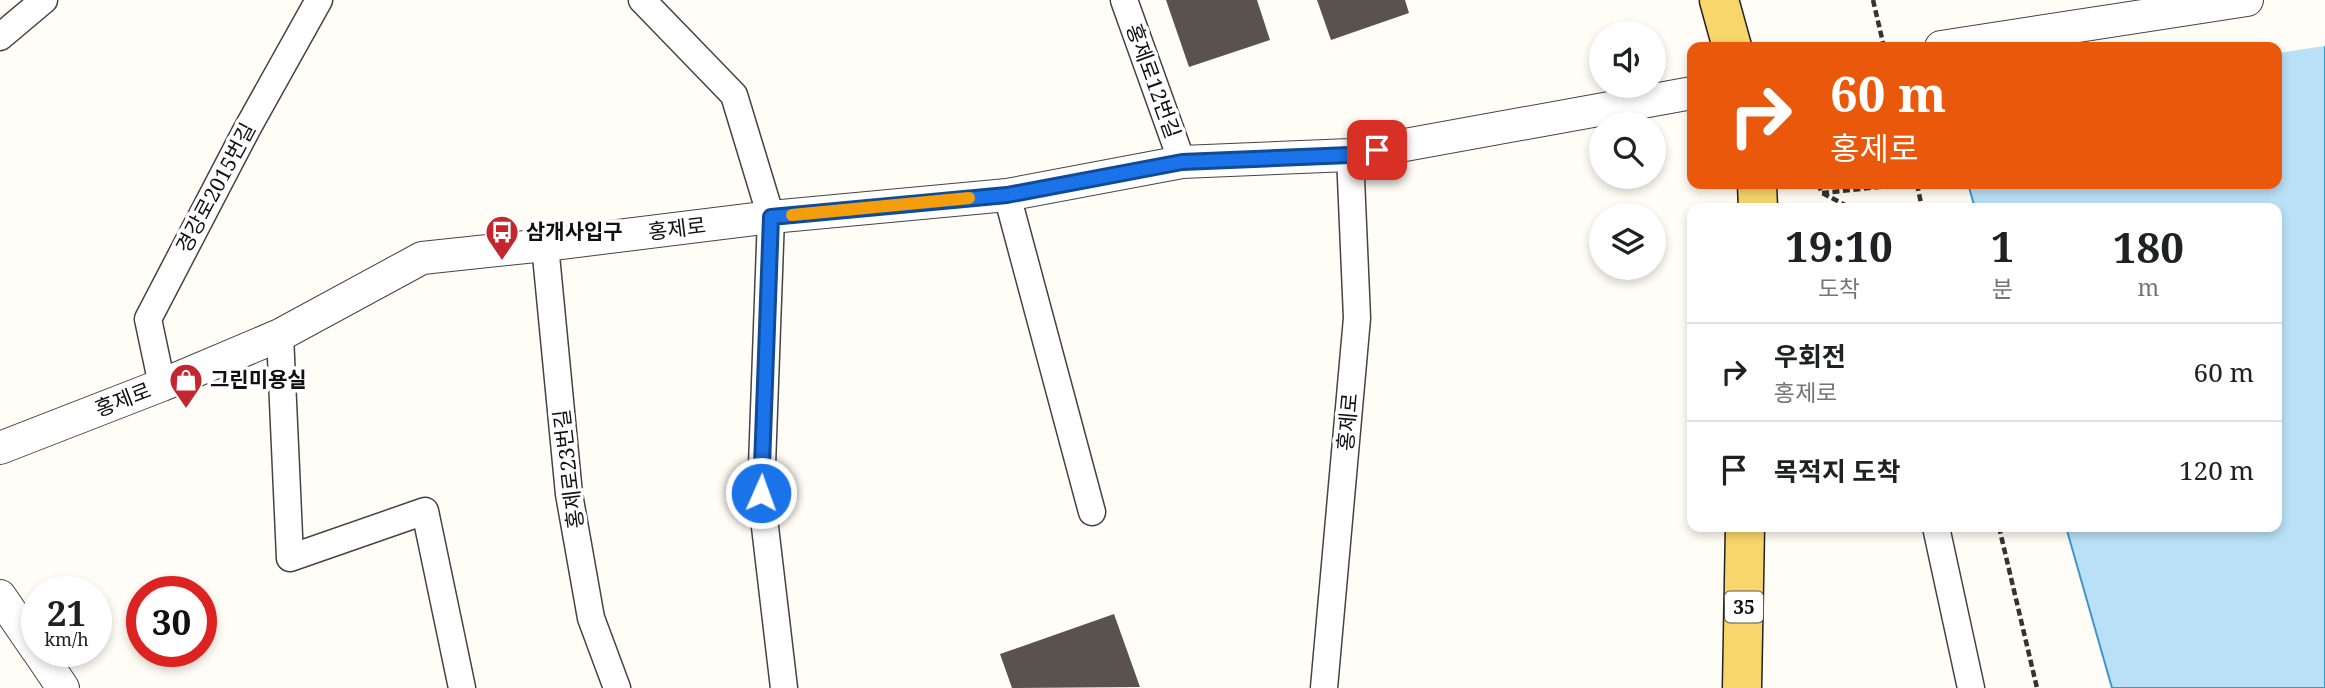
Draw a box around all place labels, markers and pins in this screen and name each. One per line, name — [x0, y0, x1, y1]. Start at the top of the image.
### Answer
pin — [1347, 120, 1407, 180]
bus stop icon: 삼개사입구 — [483, 213, 521, 262]
place label: 삼개사입구 — [526, 217, 623, 245]
shop icon: 그린미용실 — [167, 361, 205, 410]
place label: 그린미용실 — [210, 365, 307, 393]

